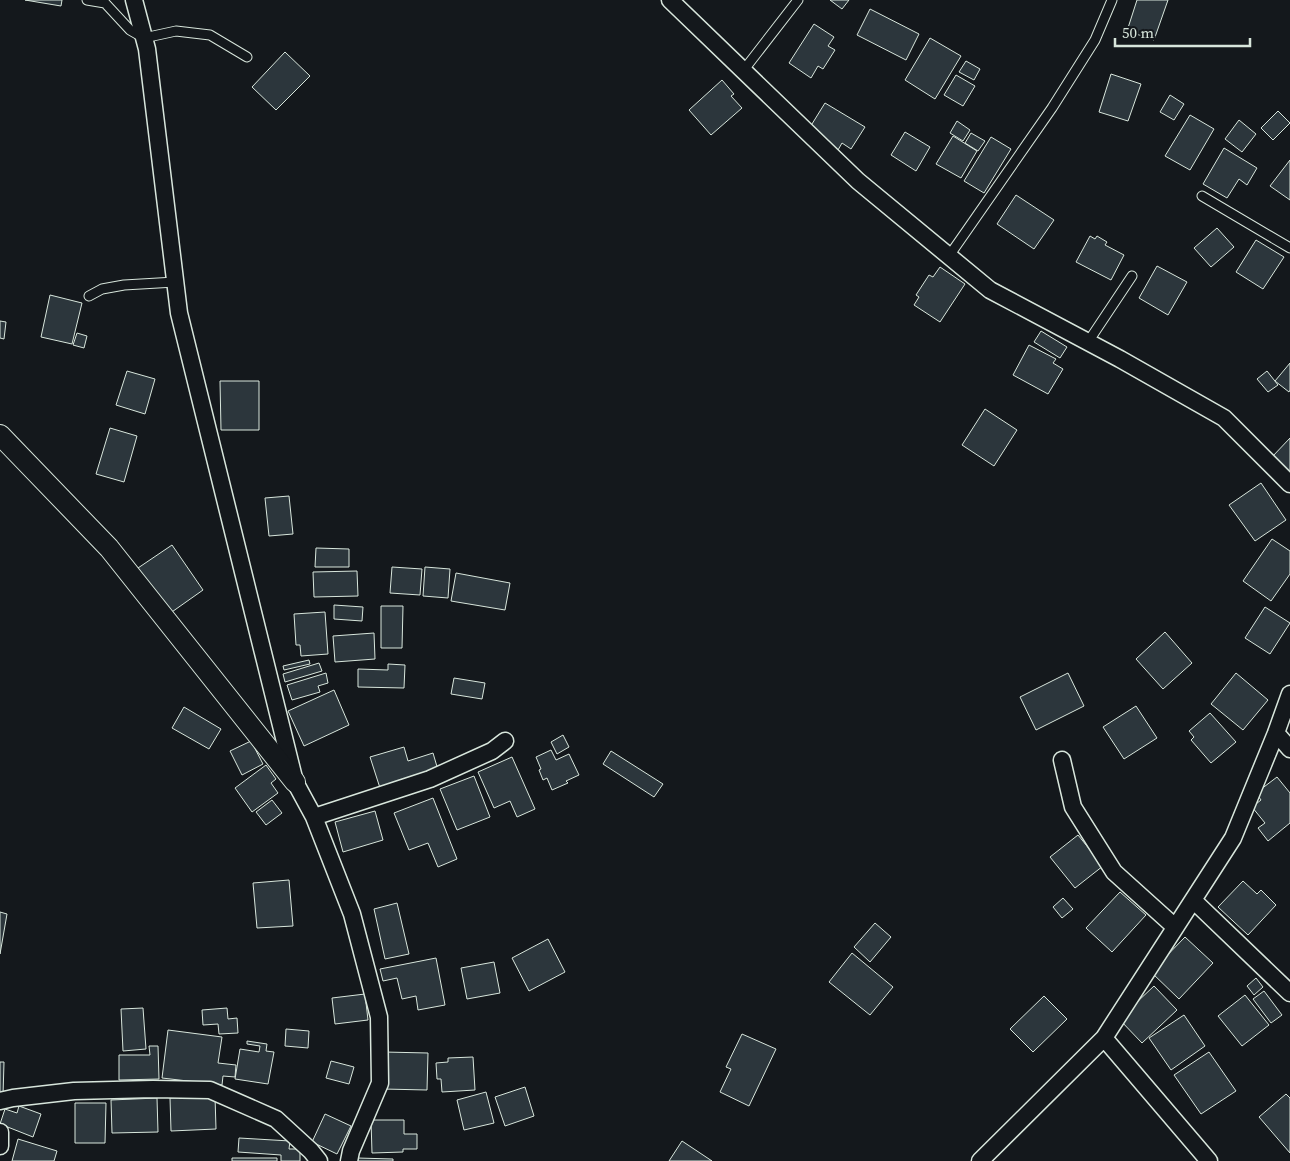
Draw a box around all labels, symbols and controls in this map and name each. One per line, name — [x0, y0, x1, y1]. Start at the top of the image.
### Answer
scale bar — [1115, 15, 1250, 47]
text: 50 m — [1122, 22, 1154, 43]

